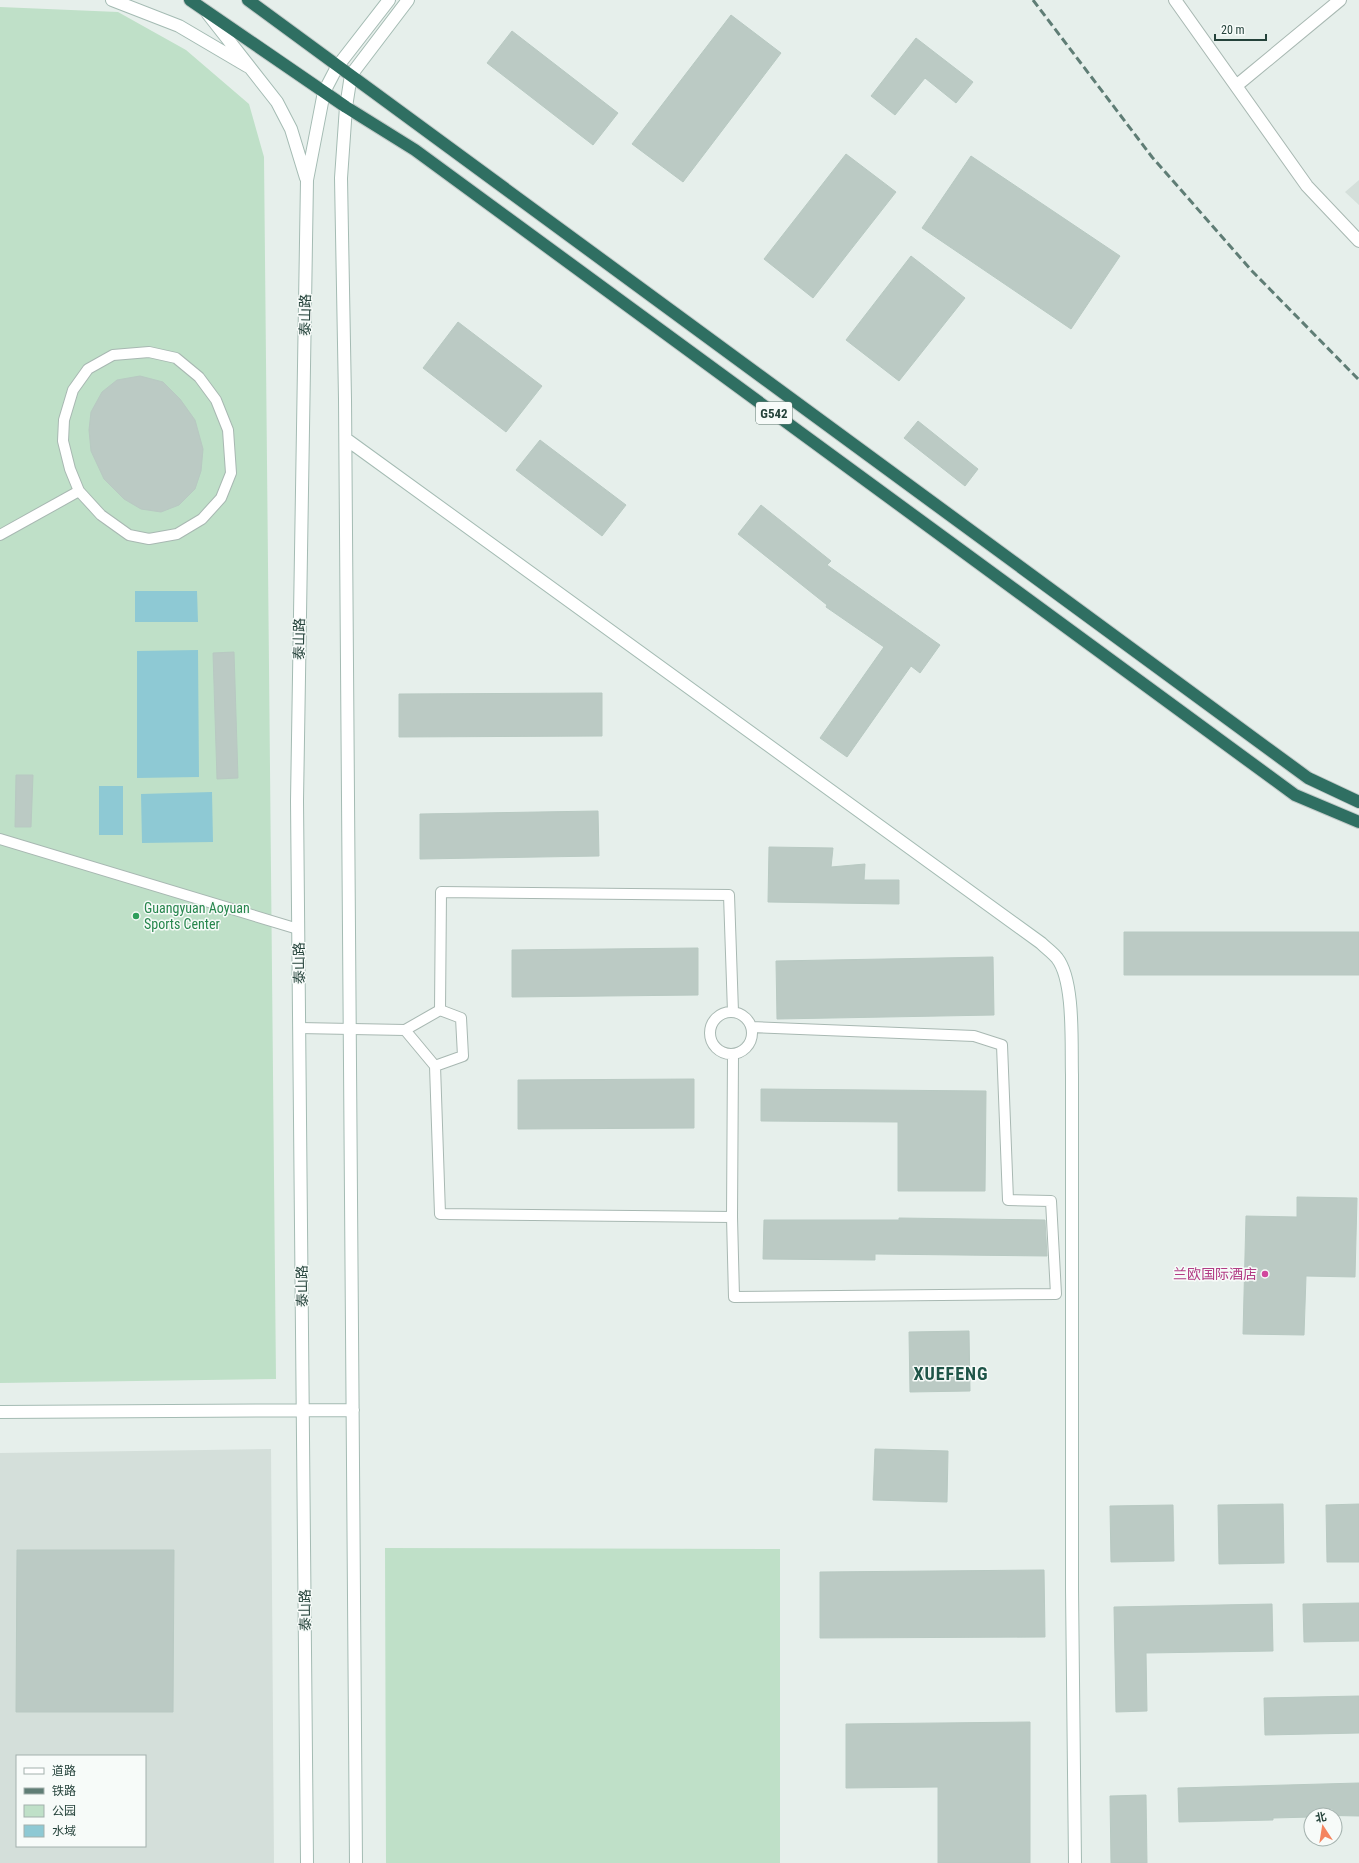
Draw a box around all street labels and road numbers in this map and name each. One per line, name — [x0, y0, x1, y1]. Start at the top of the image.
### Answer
street label: 泰山路 — [297, 294, 313, 336]
road number: G542 — [756, 402, 792, 424]
street label: 泰山路 — [291, 618, 307, 660]
street label: 泰山路 — [291, 942, 307, 984]
street label: 泰山路 — [294, 1265, 310, 1307]
street label: 泰山路 — [297, 1589, 313, 1631]

